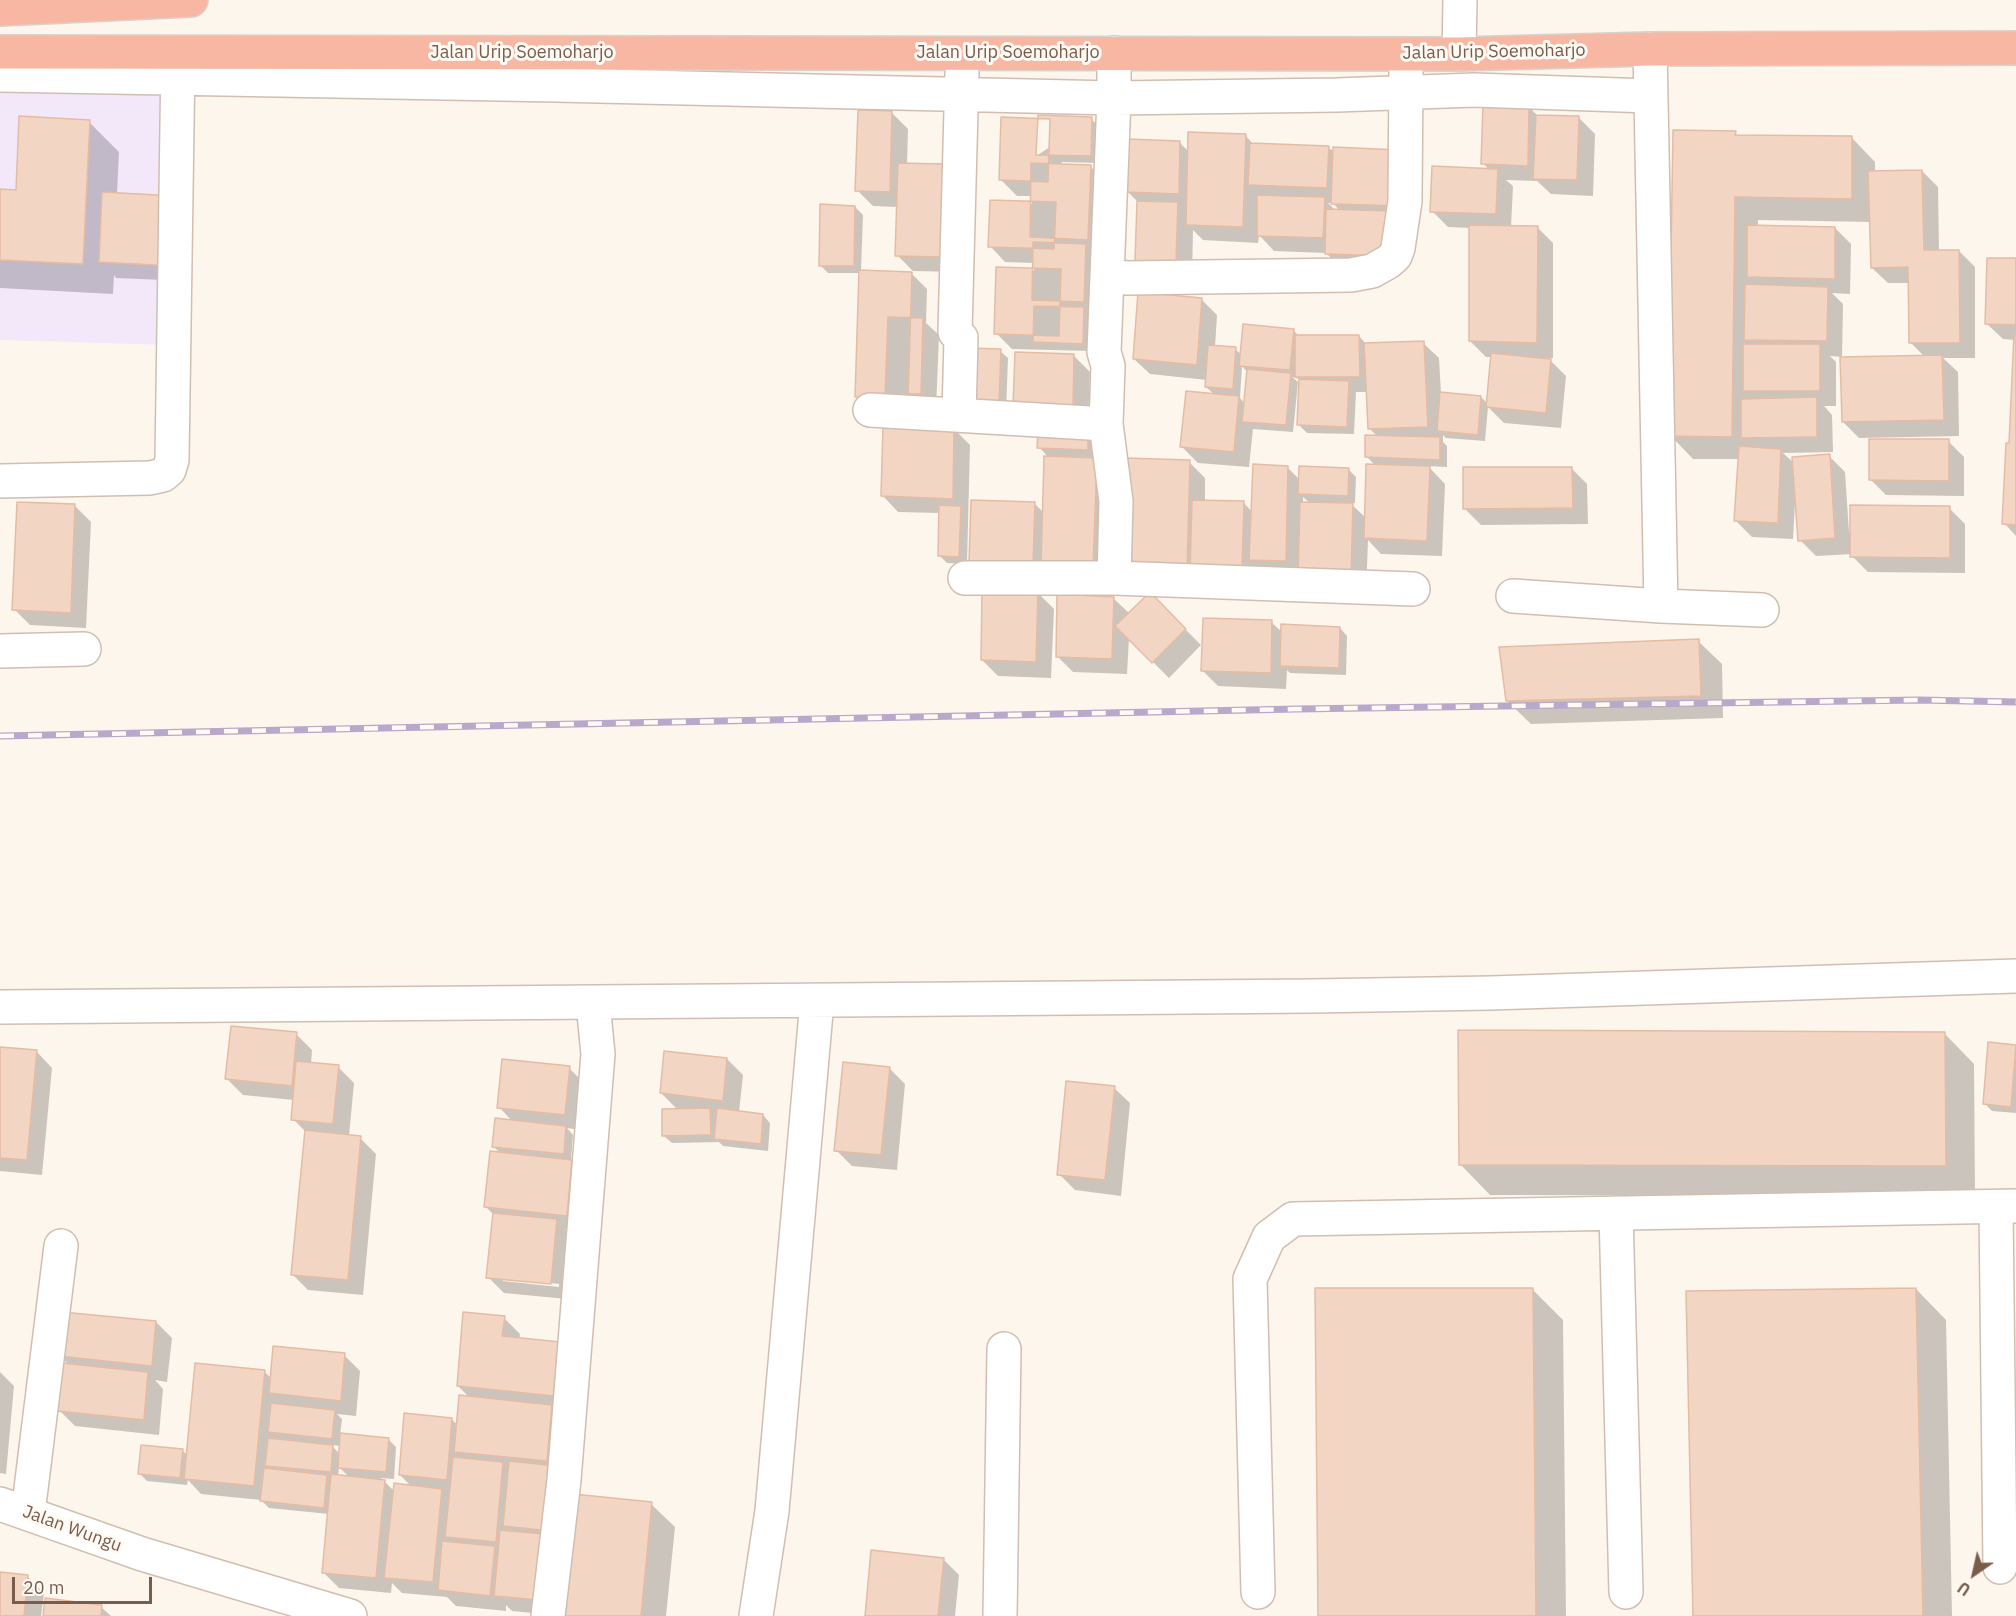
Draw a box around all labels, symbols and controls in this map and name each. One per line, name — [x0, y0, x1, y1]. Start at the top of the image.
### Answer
street label: Jalan Urip Soemoharjo — [1402, 40, 1586, 64]
street label: Jalan Urip Soemoharjo — [430, 42, 614, 64]
street label: Jalan Urip Soemoharjo — [916, 42, 1100, 64]
street label: Jalan Wungu — [20, 1501, 124, 1557]
north arrow — [1944, 1544, 2004, 1604]
scale bar — [15, 1565, 154, 1603]
text: 20 m — [23, 1576, 65, 1599]
text: U — [1954, 1578, 1974, 1600]

